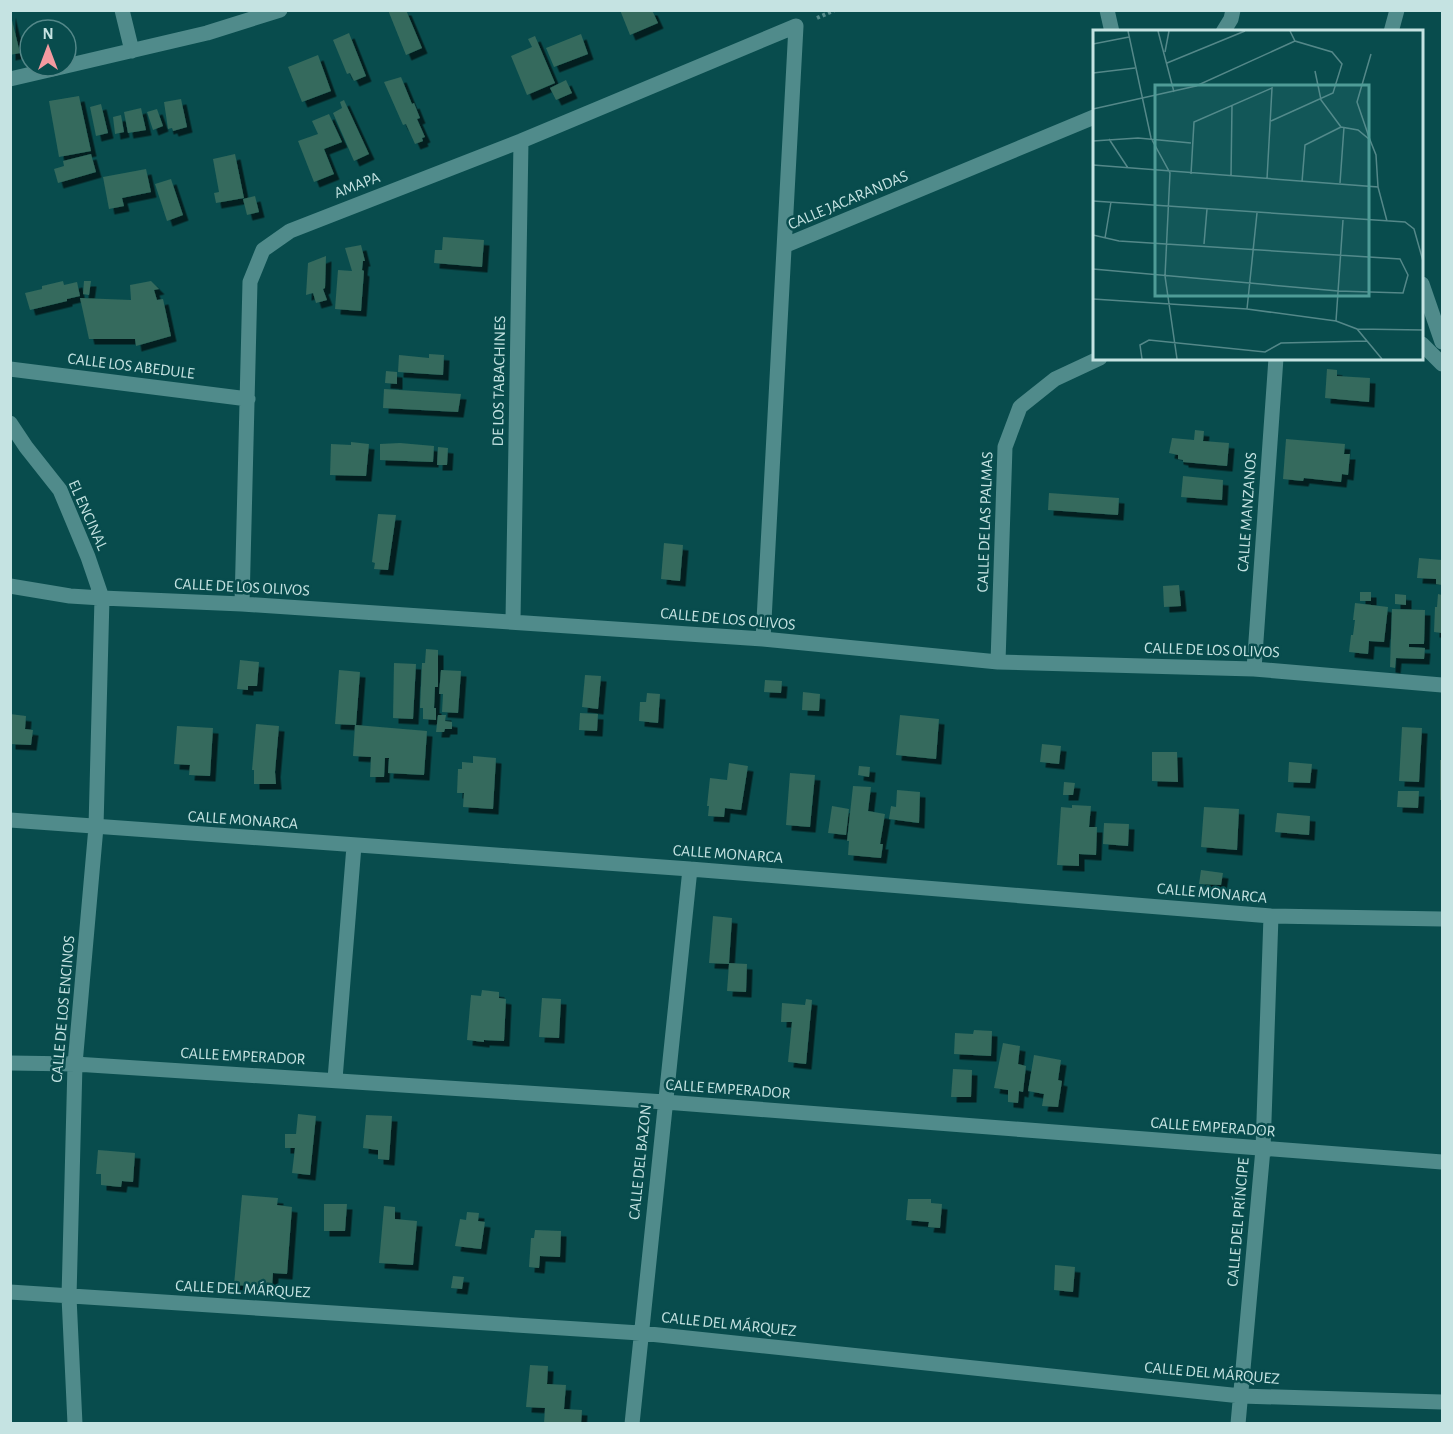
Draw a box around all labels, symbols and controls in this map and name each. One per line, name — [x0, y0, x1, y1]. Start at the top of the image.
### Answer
north arrow — [18, 18, 78, 78]
text: N — [42, 26, 54, 42]
inset map — [1093, 30, 1423, 360]
street label: CALLE JACARANDAS — [786, 167, 910, 233]
street label: AMAPA — [332, 169, 382, 201]
street label: DE LOS TABACHINES — [490, 316, 508, 446]
street label: CALLE LOS ABEDULE — [67, 350, 196, 382]
street label: CALLE DE LAS PALMAS — [975, 451, 995, 593]
street label: CALLE MANZANOS — [1235, 452, 1259, 572]
street label: EL ENCINAL — [65, 478, 111, 553]
street label: CALLE DE LOS OLIVOS — [174, 575, 310, 599]
street label: CALLE DE LOS OLIVOS — [660, 605, 796, 633]
street label: CALLE DE LOS OLIVOS — [1144, 640, 1280, 660]
street label: CALLE MONARCA — [187, 808, 299, 832]
street label: CALLE MONARCA — [672, 842, 784, 866]
street label: CALLE MONARCA — [1156, 880, 1268, 906]
street label: CALLE DE LOS ENCINOS — [49, 935, 77, 1083]
street label: CALLE EMPERADOR — [180, 1045, 306, 1067]
street label: CALLE EMPERADOR — [665, 1077, 791, 1101]
street label: CALLE DEL BAZON — [626, 1104, 654, 1220]
street label: CALLE EMPERADOR — [1150, 1115, 1276, 1139]
street label: CALLE DEL PRÍNCIPE — [1222, 1156, 1252, 1287]
street label: CALLE DEL MÁRQUEZ — [175, 1275, 311, 1302]
street label: CALLE DEL MÁRQUEZ — [661, 1307, 797, 1340]
street label: CALLE DEL MÁRQUEZ — [1144, 1357, 1280, 1388]

